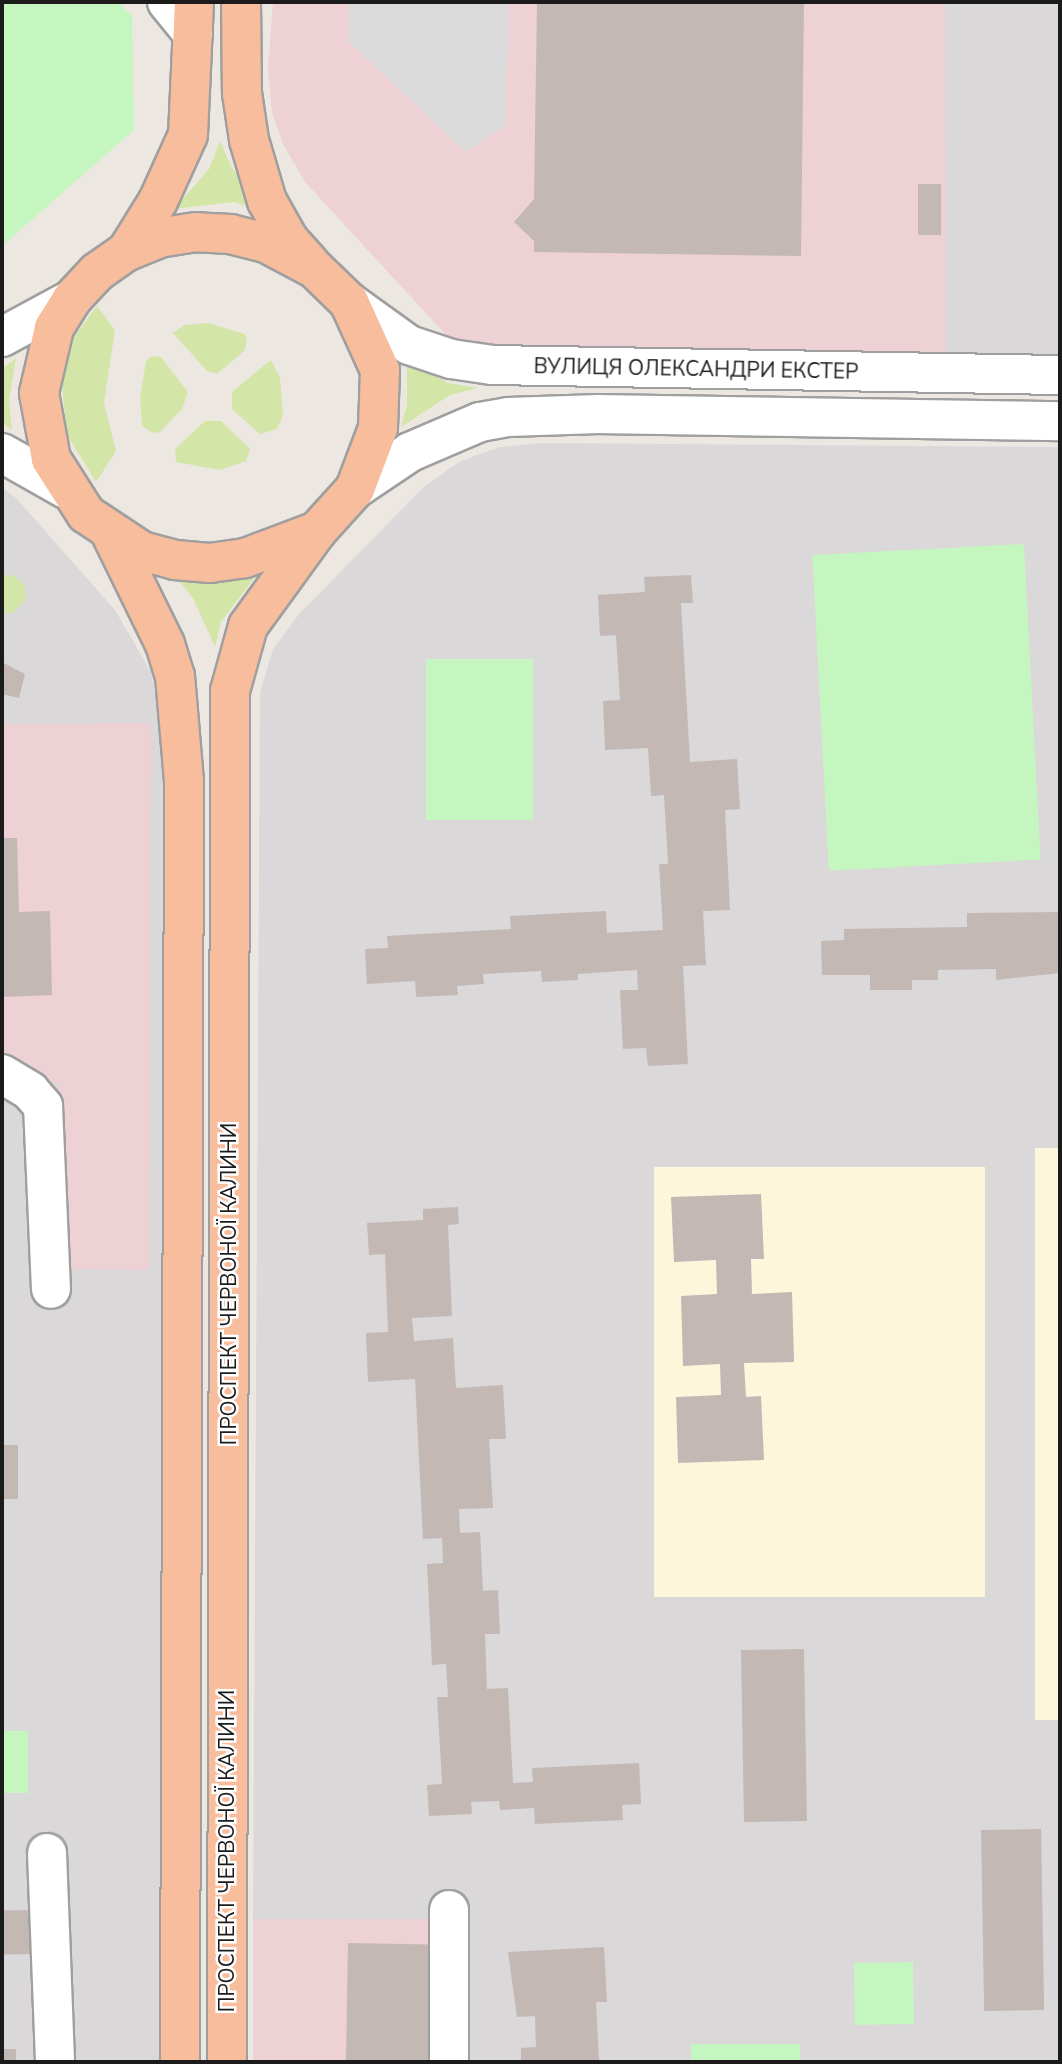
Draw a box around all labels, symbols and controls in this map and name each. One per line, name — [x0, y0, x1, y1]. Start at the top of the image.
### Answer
street label: ВУЛИЦЯ ОЛЕКСАНДРИ ЕКСТЕР — [533, 354, 859, 384]
street label: ПРОСПЕКТ ЧЕРВОНОЇ КАЛИНИ — [216, 1123, 242, 1445]
street label: ПРОСПЕКТ ЧЕРВОНОЇ КАЛИНИ — [214, 1690, 240, 2012]

